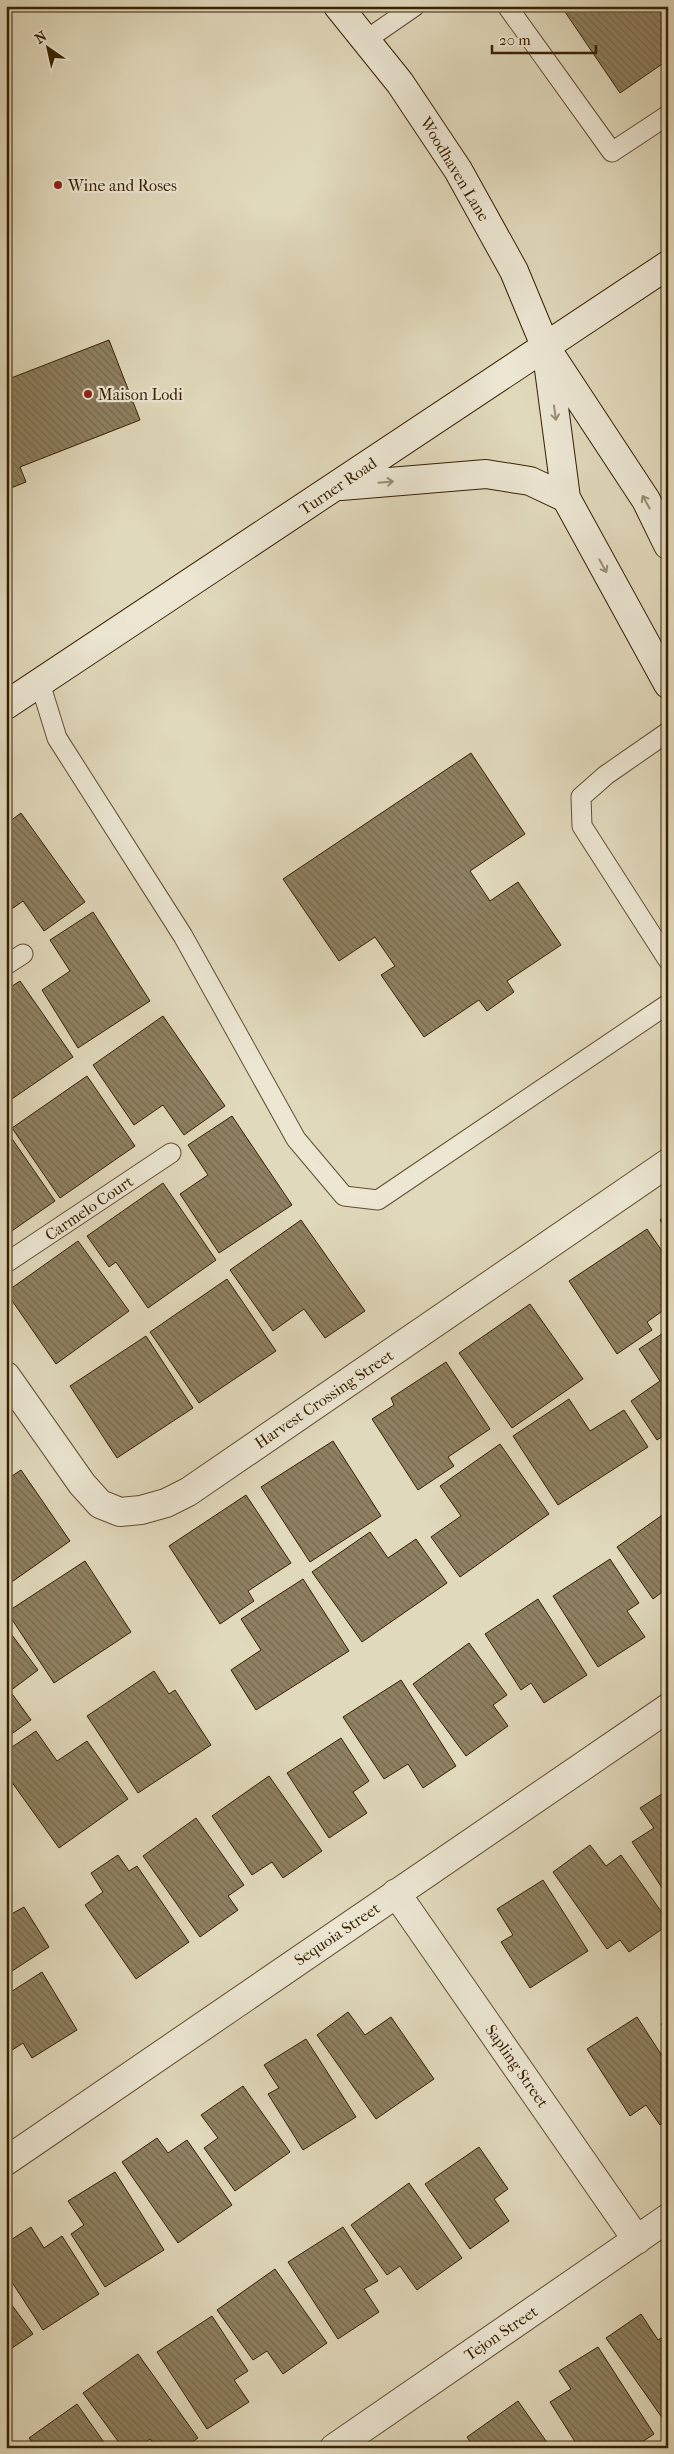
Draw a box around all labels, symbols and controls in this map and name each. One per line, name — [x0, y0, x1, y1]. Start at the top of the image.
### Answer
north arrow — [22, 22, 72, 72]
scale bar — [492, 22, 595, 54]
text: N — [32, 27, 50, 48]
text: 20 m — [499, 31, 531, 49]
street label: Woodhaven Lane — [416, 113, 494, 225]
place label: Wine and Roses — [67, 176, 177, 195]
marker: Wine and Roses — [52, 179, 64, 191]
place label: Maison Lodi — [98, 385, 183, 404]
marker: Maison Lodi — [82, 388, 94, 400]
one-way arrow — [550, 405, 560, 421]
street label: Turner Road — [296, 453, 381, 519]
one-way arrow — [377, 478, 393, 487]
one-way arrow — [640, 495, 650, 509]
one-way arrow — [599, 558, 609, 572]
street label: Carmelo Court — [41, 1171, 137, 1244]
street label: Harvest Crossing Street — [251, 1345, 397, 1452]
street label: Sequoia Street — [291, 1898, 384, 1970]
street label: Sapling Street — [481, 2021, 553, 2111]
street label: Tejon Street — [461, 2301, 542, 2364]

